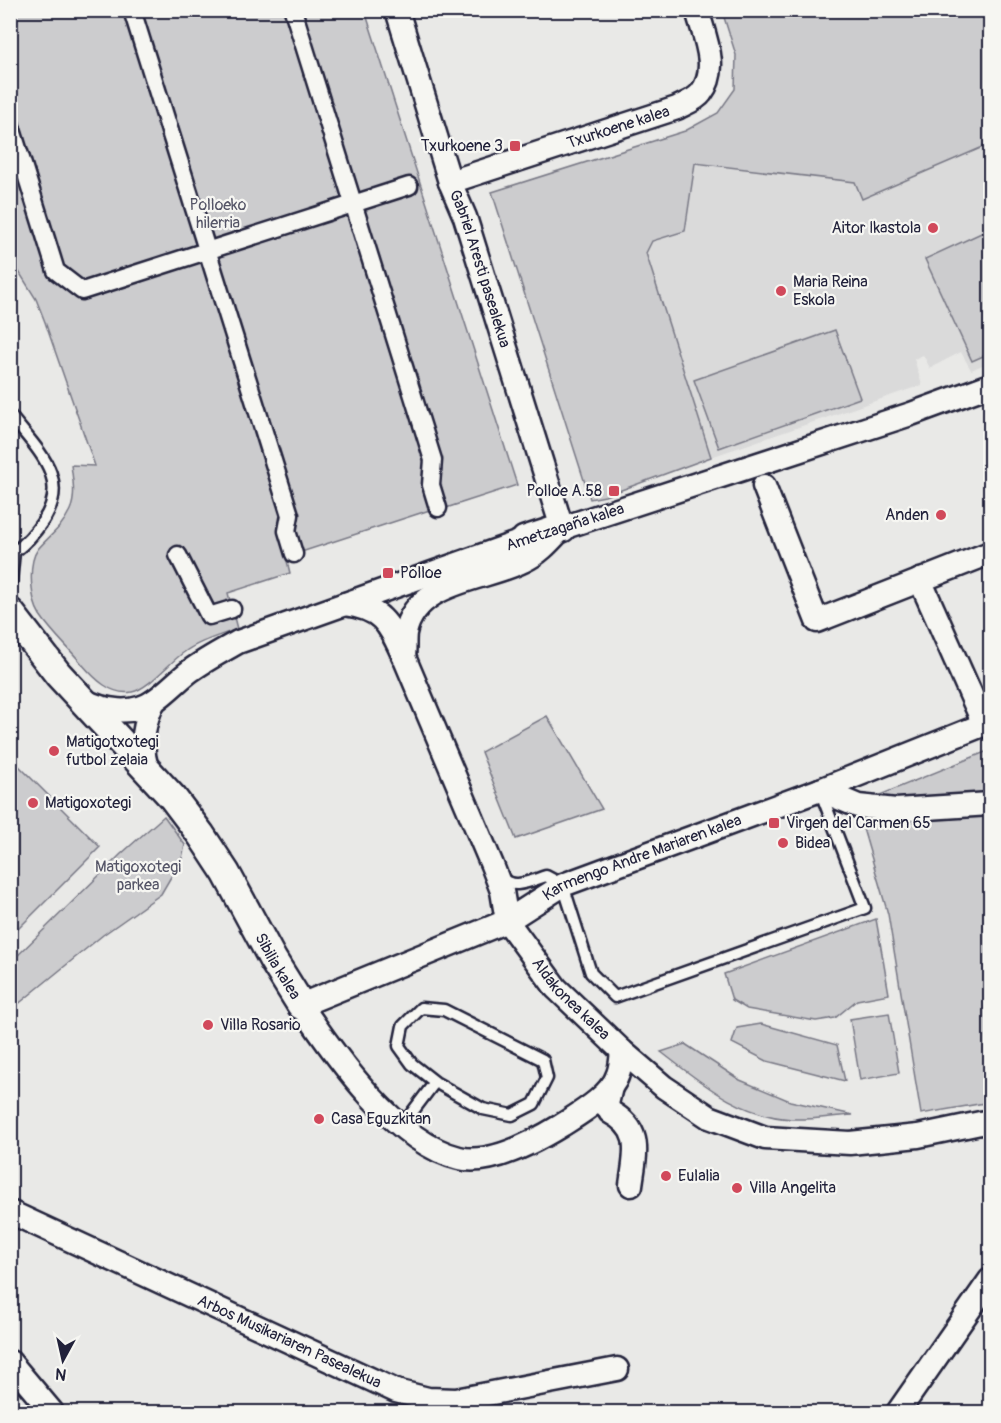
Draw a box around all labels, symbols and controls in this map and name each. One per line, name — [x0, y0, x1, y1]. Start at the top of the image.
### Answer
street label: Txurkoene kalea — [564, 101, 672, 153]
place label: Txurkoene 3 — [421, 136, 503, 156]
marker: Txurkoene 3 — [508, 139, 522, 153]
street label: Gabriel Aresti pasealekua — [445, 187, 515, 350]
park label: Polloeko hilerria — [190, 195, 247, 233]
place label: Aitor Ikastola — [831, 218, 921, 238]
marker: Aitor Ikastola — [926, 221, 940, 235]
place label: Maria Reina Eskola — [793, 272, 868, 310]
marker: Maria Reina Eskola — [774, 284, 788, 298]
place label: Polloe A.58 — [526, 481, 602, 501]
marker: Polloe A.58 — [607, 484, 621, 498]
street label: Ametzagaña kalea — [503, 498, 627, 556]
place label: Anden — [885, 505, 929, 525]
marker: Anden — [934, 508, 948, 522]
place label: Polloe — [400, 563, 442, 583]
marker: Polloe — [381, 566, 395, 580]
place label: Matigotxotegi futbol zelaia — [66, 732, 159, 770]
marker: Matigotxotegi futbol zelaia — [47, 744, 61, 758]
place label: Matigoxotegi — [45, 793, 131, 813]
marker: Matigoxotegi — [26, 796, 40, 810]
street label: Karmengo Andre Mariaren kalea — [539, 810, 744, 905]
place label: Virgen del Carmen 65 — [786, 813, 931, 833]
marker: Virgen del Carmen 65 — [767, 816, 781, 830]
place label: Bidea — [795, 833, 830, 853]
marker: Bidea — [776, 836, 790, 850]
park label: Matigoxotegi parkea — [95, 857, 181, 895]
street label: Sibilia kalea — [250, 930, 305, 1003]
street label: Aldakonea kalea — [527, 954, 614, 1044]
place label: Villa Rosario — [220, 1015, 301, 1035]
marker: Villa Rosario — [201, 1018, 215, 1032]
place label: Casa Eguzkitan — [331, 1109, 431, 1129]
marker: Casa Eguzkitan — [312, 1112, 326, 1126]
place label: Eulalia — [678, 1166, 720, 1186]
marker: Eulalia — [659, 1169, 673, 1183]
place label: Villa Angelita — [749, 1178, 836, 1198]
marker: Villa Angelita — [730, 1181, 744, 1195]
street label: Arbos Musikariaren Pasealekua — [194, 1290, 385, 1393]
north arrow — [33, 1330, 93, 1390]
text: N — [54, 1363, 68, 1385]

